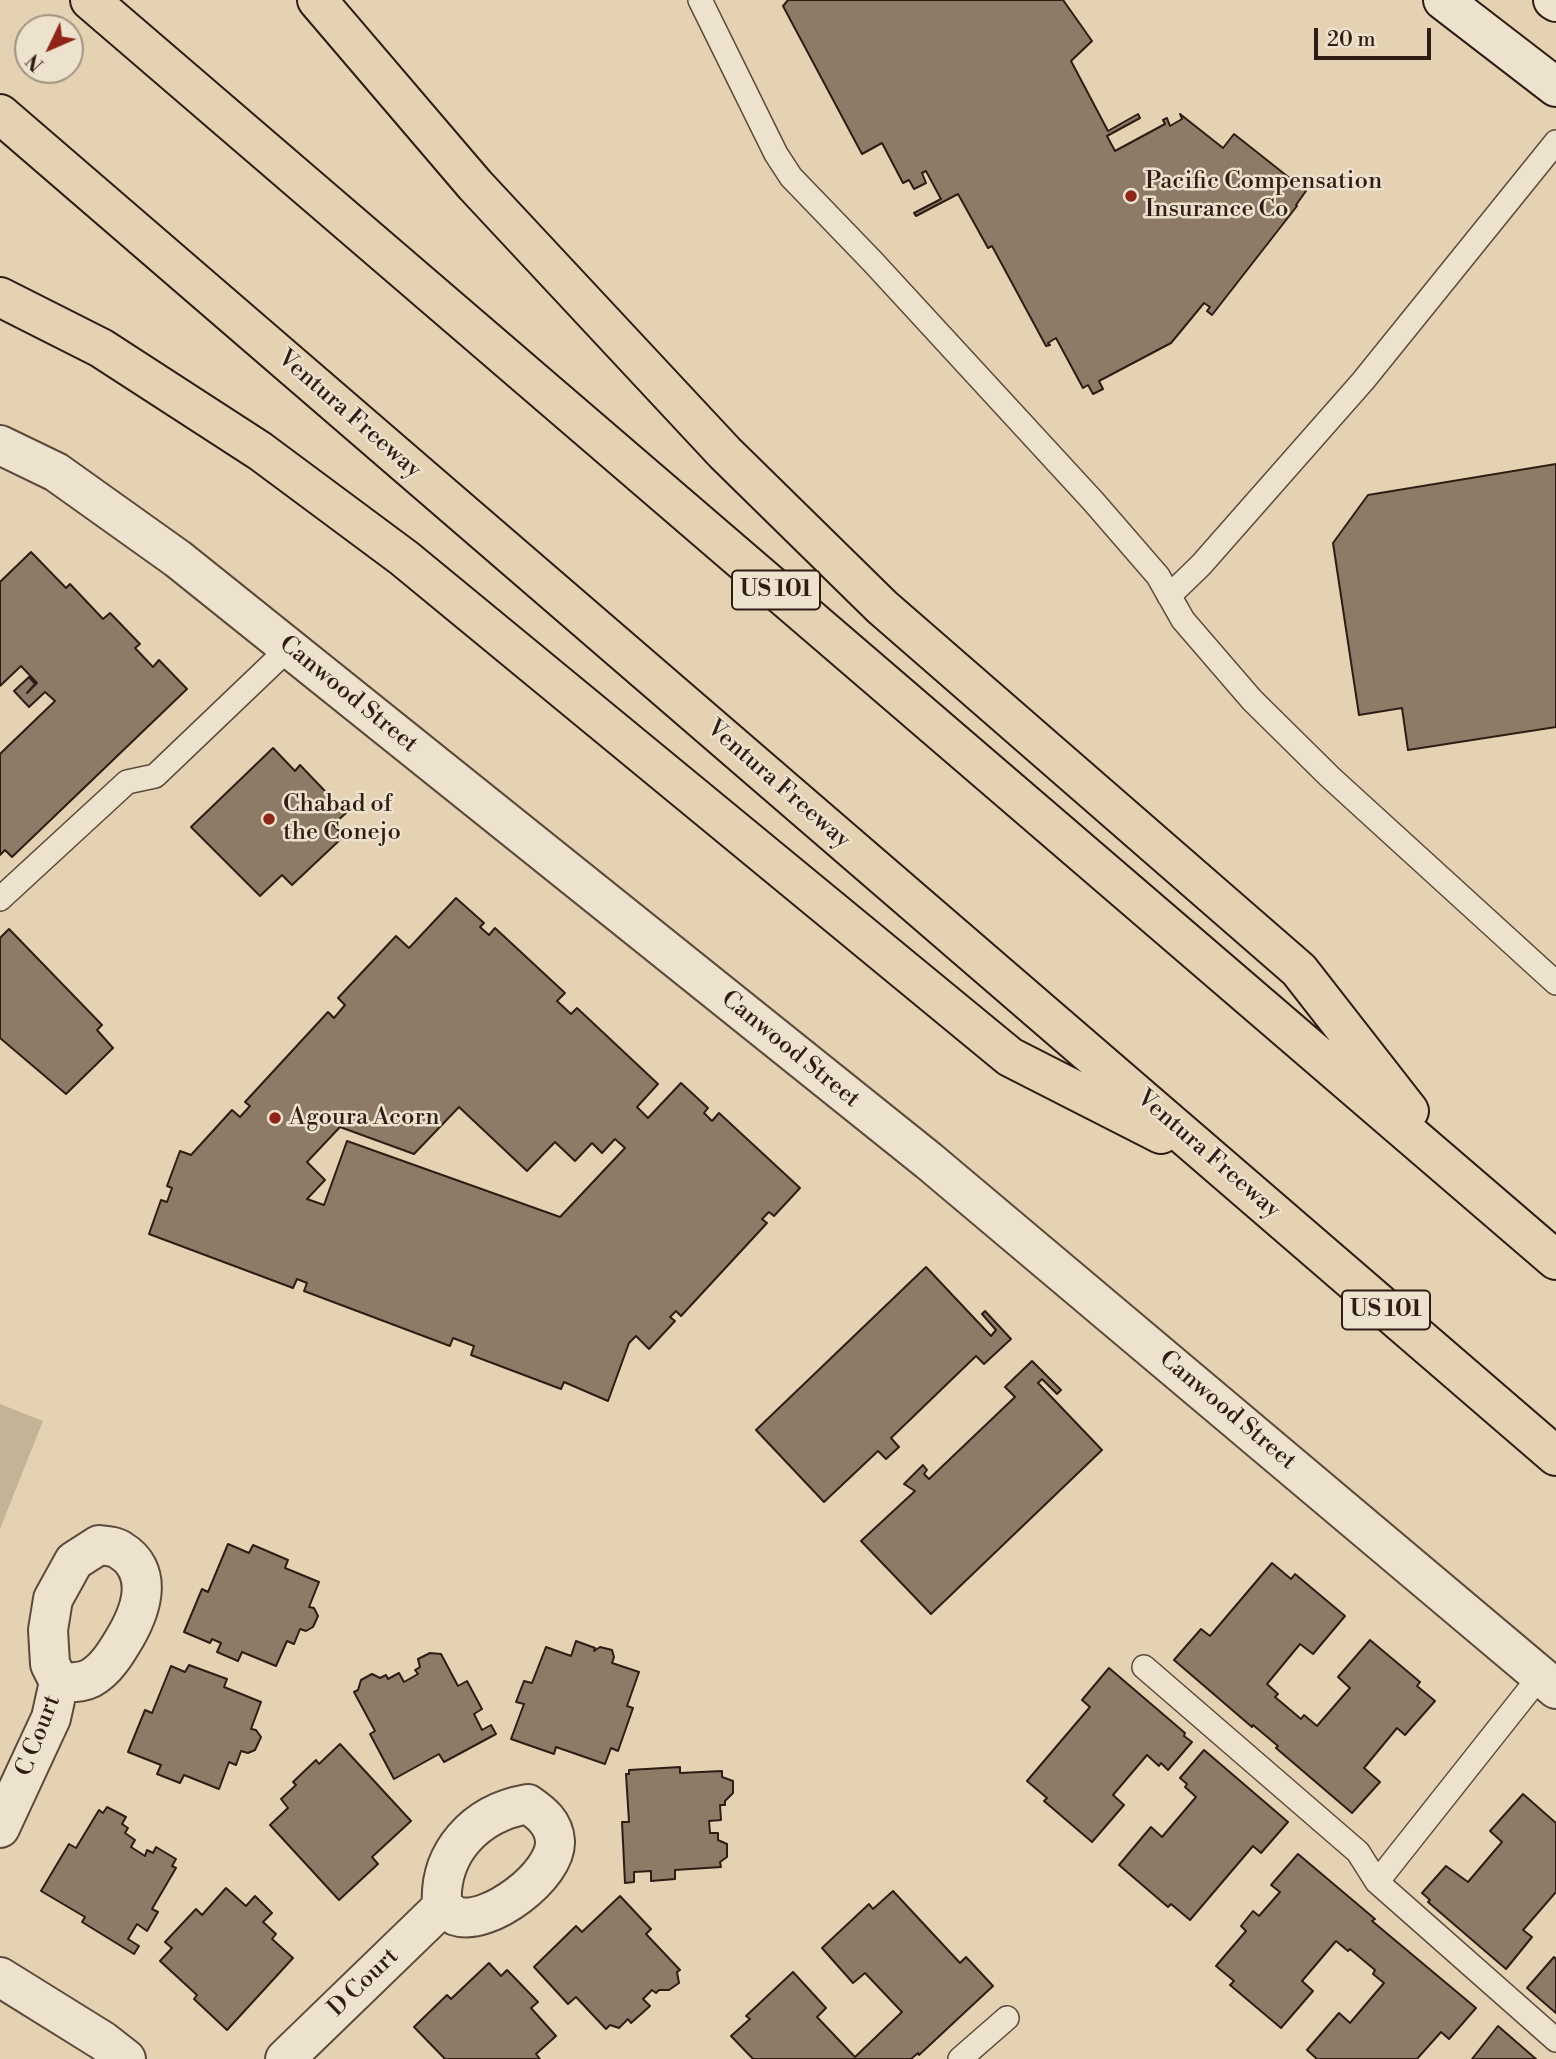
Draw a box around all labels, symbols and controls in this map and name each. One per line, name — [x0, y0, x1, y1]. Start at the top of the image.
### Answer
north arrow — [14, 14, 84, 84]
scale bar — [1318, 14, 1435, 58]
text: 20 m — [1327, 27, 1376, 53]
text: N — [21, 48, 49, 76]
place label: Pacific Compensation Insurance Co — [1145, 168, 1382, 224]
marker: Pacific Compensation Insurance Co — [1123, 188, 1139, 204]
street label: Ventura Freeway — [271, 345, 427, 485]
road number: US 101 — [732, 570, 820, 610]
street label: Canwood Street — [273, 630, 423, 760]
street label: Ventura Freeway — [700, 715, 856, 855]
place label: Chabad of the Conejo — [283, 791, 401, 847]
marker: Chabad of the Conejo — [261, 811, 277, 827]
street label: Canwood Street — [715, 985, 865, 1115]
street label: Ventura Freeway — [1130, 1085, 1286, 1225]
place label: Agoura Acorn — [289, 1104, 440, 1132]
marker: Agoura Acorn — [267, 1110, 283, 1126]
road number: US 101 — [1342, 1290, 1430, 1330]
street label: Canwood Street — [1153, 1345, 1301, 1477]
street label: C Court — [10, 1691, 68, 1781]
street label: D Court — [323, 1942, 405, 2024]

